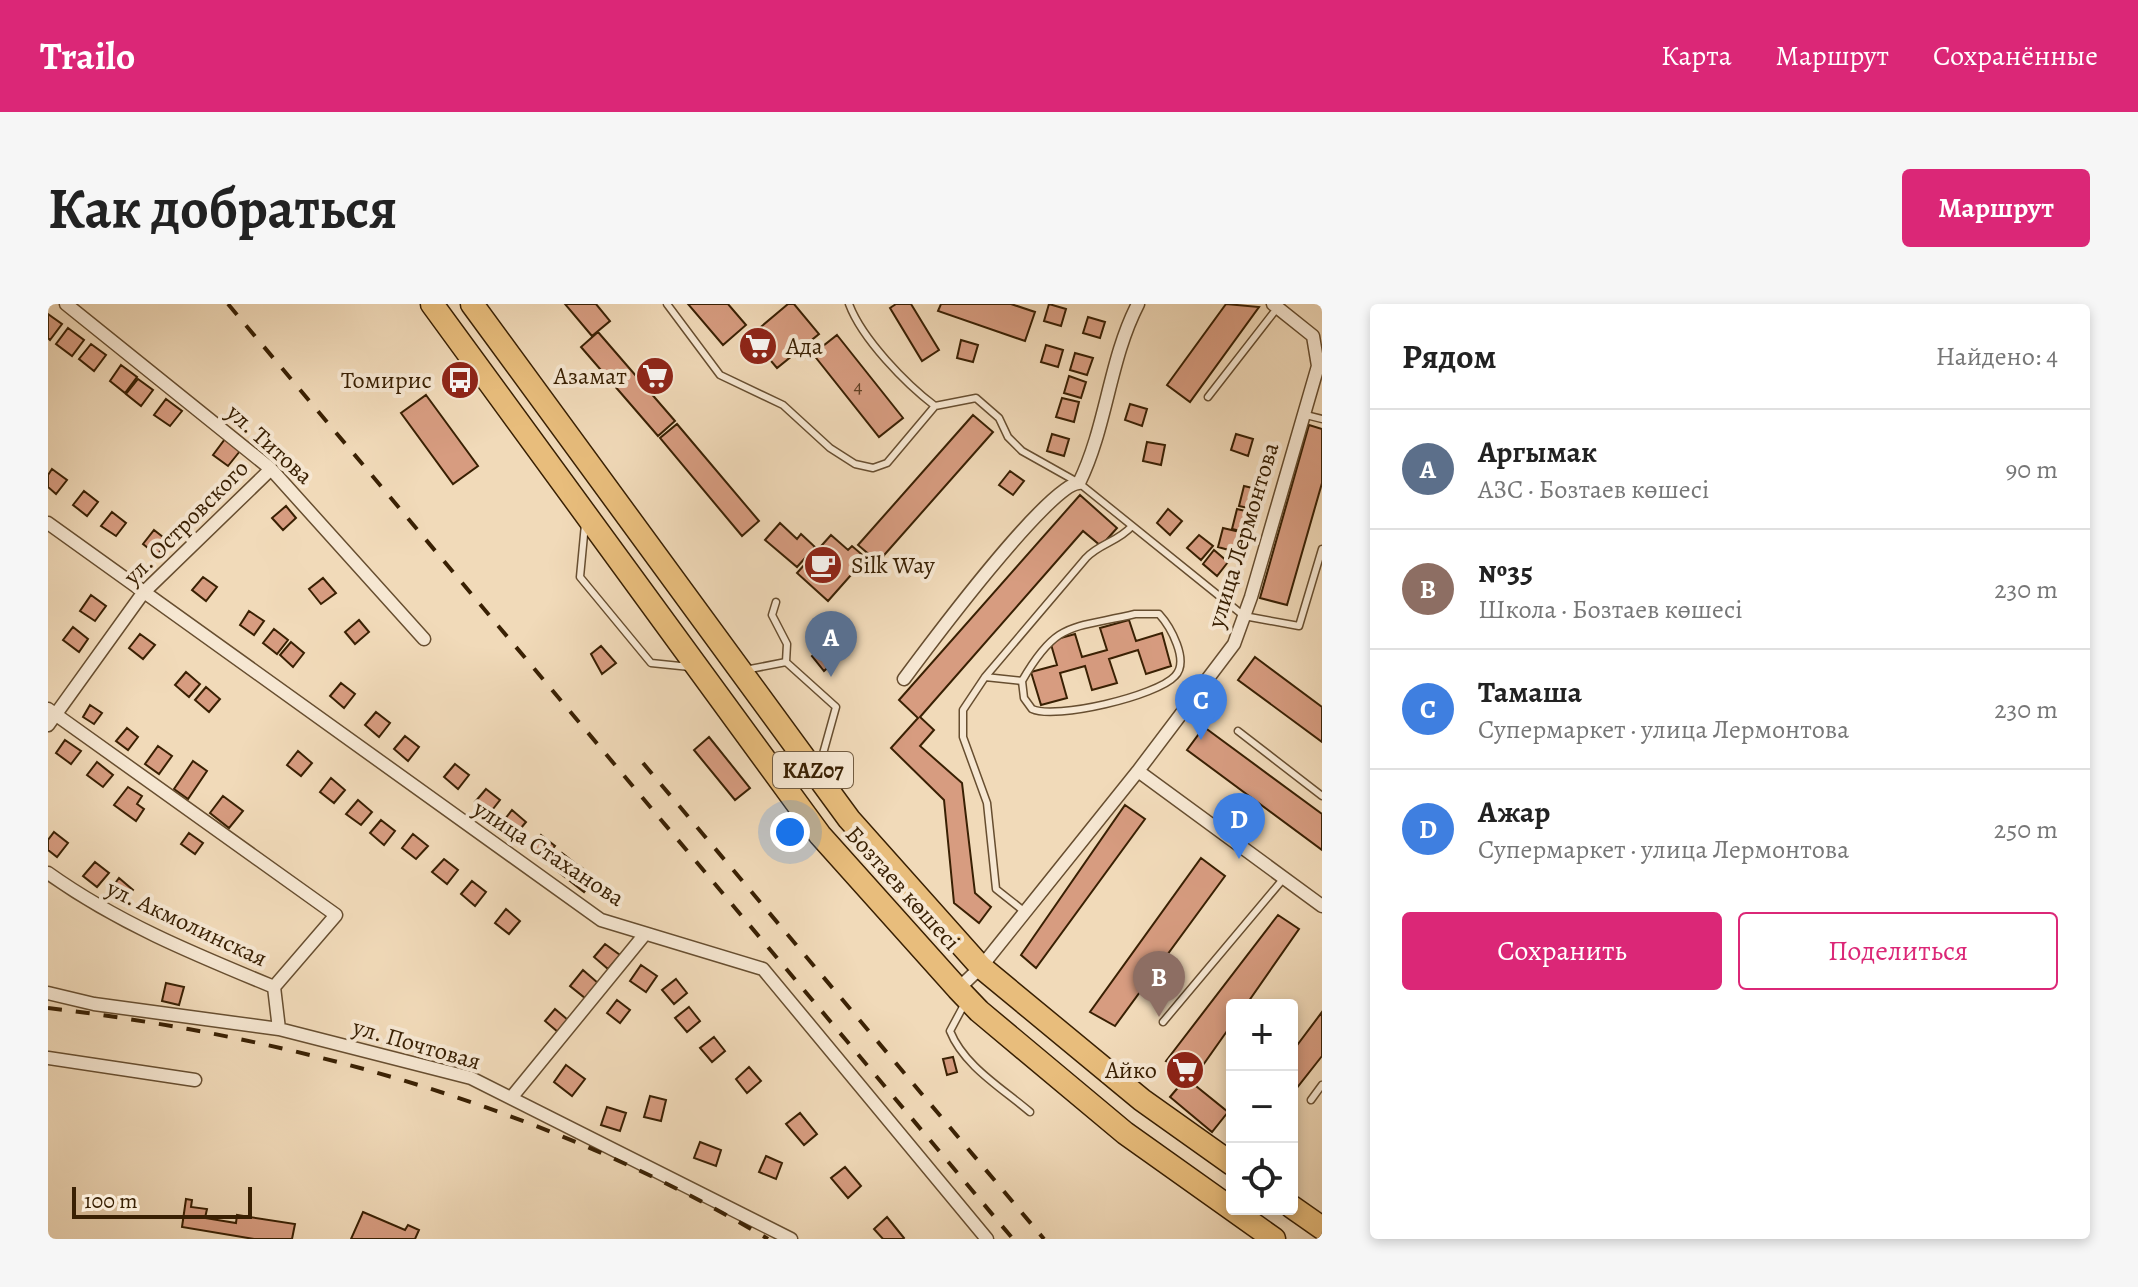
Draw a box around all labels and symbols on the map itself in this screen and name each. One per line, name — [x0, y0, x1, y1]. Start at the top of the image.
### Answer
supermarket icon: Ада — [737, 325, 779, 367]
place label: Ада — [785, 330, 823, 362]
supermarket icon: Азамат — [634, 355, 676, 397]
bus stop icon: Томирис — [439, 359, 481, 401]
place label: Азамат — [553, 360, 627, 392]
place label: Томирис — [341, 364, 432, 396]
house number: 4 — [853, 373, 863, 400]
street label: ул. Титова — [219, 396, 320, 491]
street label: улица Лермонтова — [1199, 438, 1286, 633]
street label: ул. Островского — [116, 452, 256, 592]
cafe icon: Silk Way — [802, 544, 844, 586]
place label: Silk Way — [851, 549, 935, 581]
pin: A — [805, 611, 857, 677]
pin: C — [1175, 674, 1227, 740]
road number: KAZ07 — [773, 752, 853, 788]
street label: улица Стаханова — [467, 792, 631, 914]
pin: D — [1213, 793, 1265, 859]
your location — [770, 812, 810, 852]
street label: Бозтаев көшесі — [838, 819, 968, 957]
street label: ул. Акмолинская — [101, 871, 272, 974]
pin: B — [1133, 951, 1185, 1017]
street label: ул. Почтовая — [348, 1010, 485, 1077]
supermarket icon: Айко — [1164, 1049, 1206, 1091]
place label: Айко — [1104, 1054, 1157, 1086]
scale bar — [72, 1183, 252, 1219]

